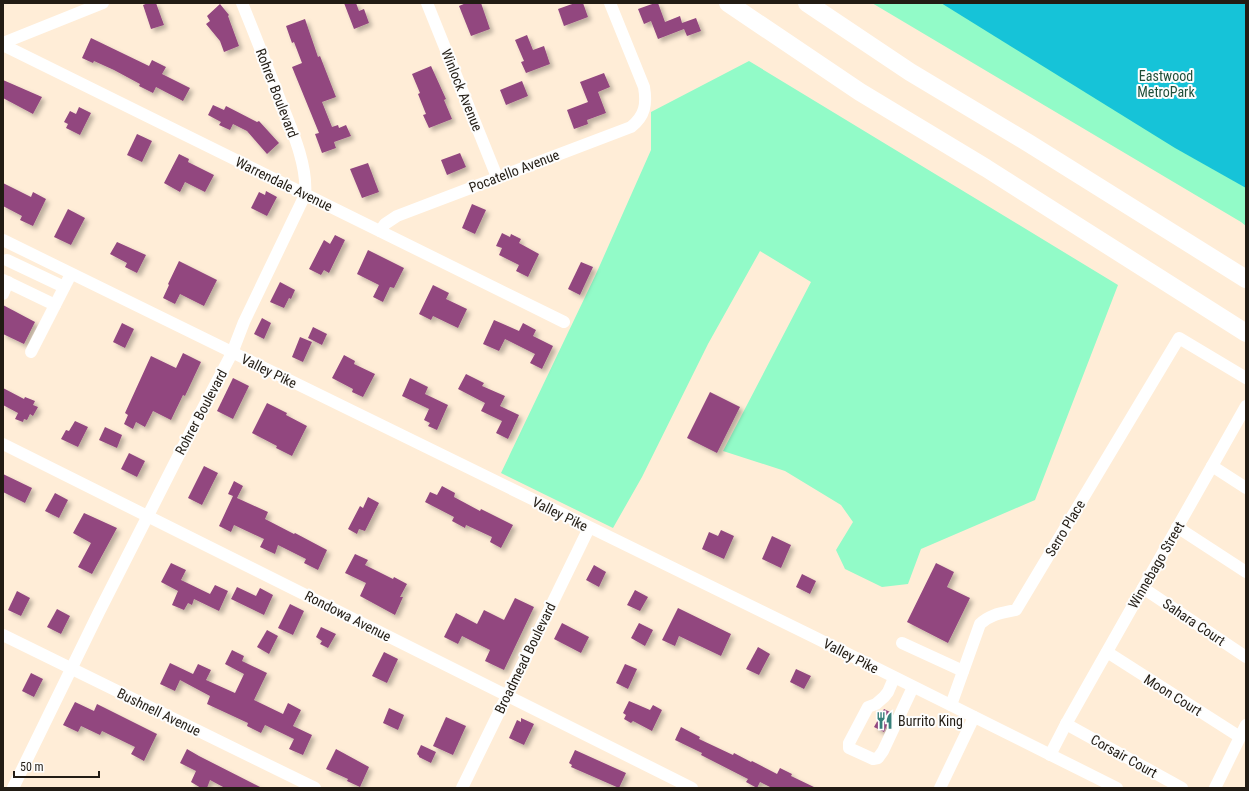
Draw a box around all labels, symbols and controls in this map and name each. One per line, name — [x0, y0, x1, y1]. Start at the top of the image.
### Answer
street label: Rohrer Boulevard — [253, 46, 301, 140]
street label: Winlock Avenue — [438, 47, 486, 134]
park label: Eastwood MetroPark — [1137, 68, 1195, 100]
street label: Pocatello Avenue — [467, 146, 562, 196]
street label: Warrendale Avenue — [233, 154, 335, 215]
street label: Valley Pike — [239, 351, 300, 392]
street label: Rohrer Boulevard — [172, 367, 230, 457]
street label: Valley Pike — [530, 494, 591, 535]
street label: Serro Place — [1042, 496, 1088, 559]
street label: Winnebago Street — [1125, 519, 1187, 611]
street label: Rondowa Avenue — [302, 587, 394, 645]
street label: Sahara Court — [1160, 595, 1228, 649]
street label: Broadmead Boulevard — [491, 600, 559, 716]
street label: Valley Pike — [821, 635, 882, 677]
street label: Moon Court — [1141, 671, 1205, 719]
street label: Bushnell Avenue — [115, 685, 204, 739]
restaurant icon: Burrito King — [875, 711, 895, 731]
place label: Burrito King — [898, 713, 963, 729]
street label: Corsair Court — [1088, 731, 1160, 781]
scale bar — [14, 753, 99, 779]
text: 50 m — [20, 760, 44, 774]

